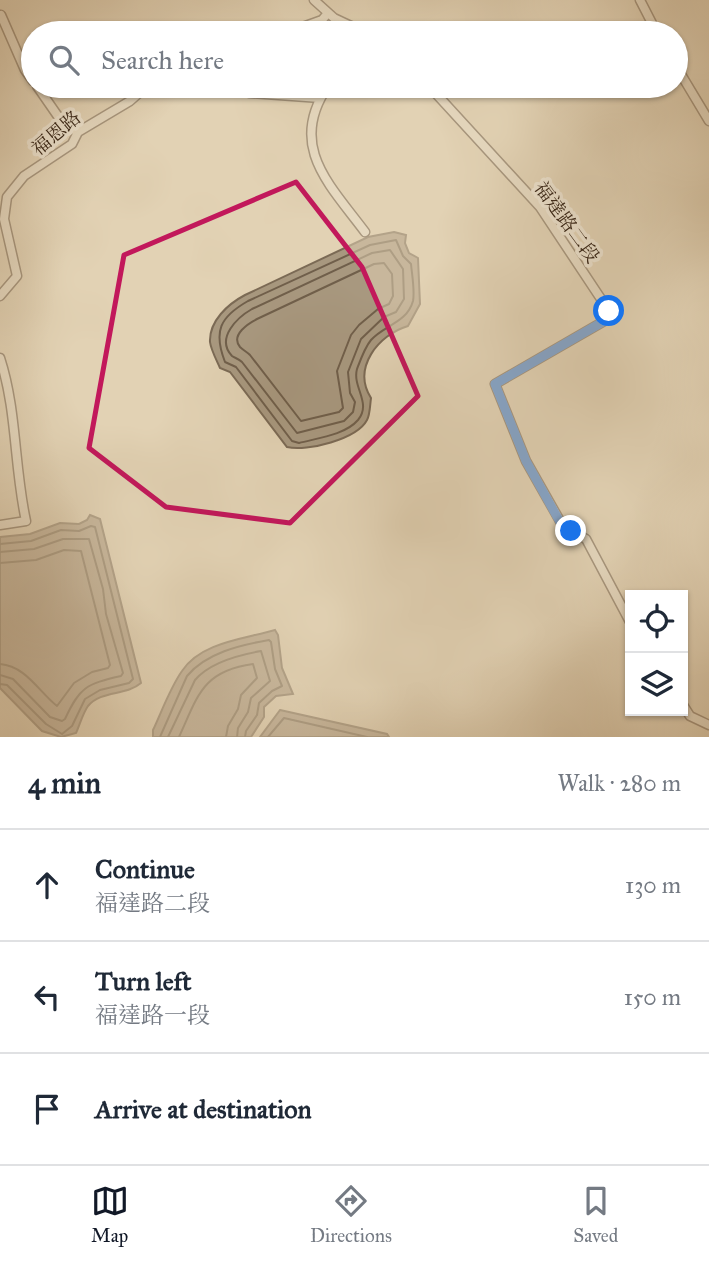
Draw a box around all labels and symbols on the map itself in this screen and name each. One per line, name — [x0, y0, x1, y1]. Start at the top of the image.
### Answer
street label: 福恩路 — [27, 106, 85, 160]
street label: 福達路二段 — [530, 177, 604, 267]
route start — [593, 295, 624, 326]
route end — [555, 515, 586, 546]

